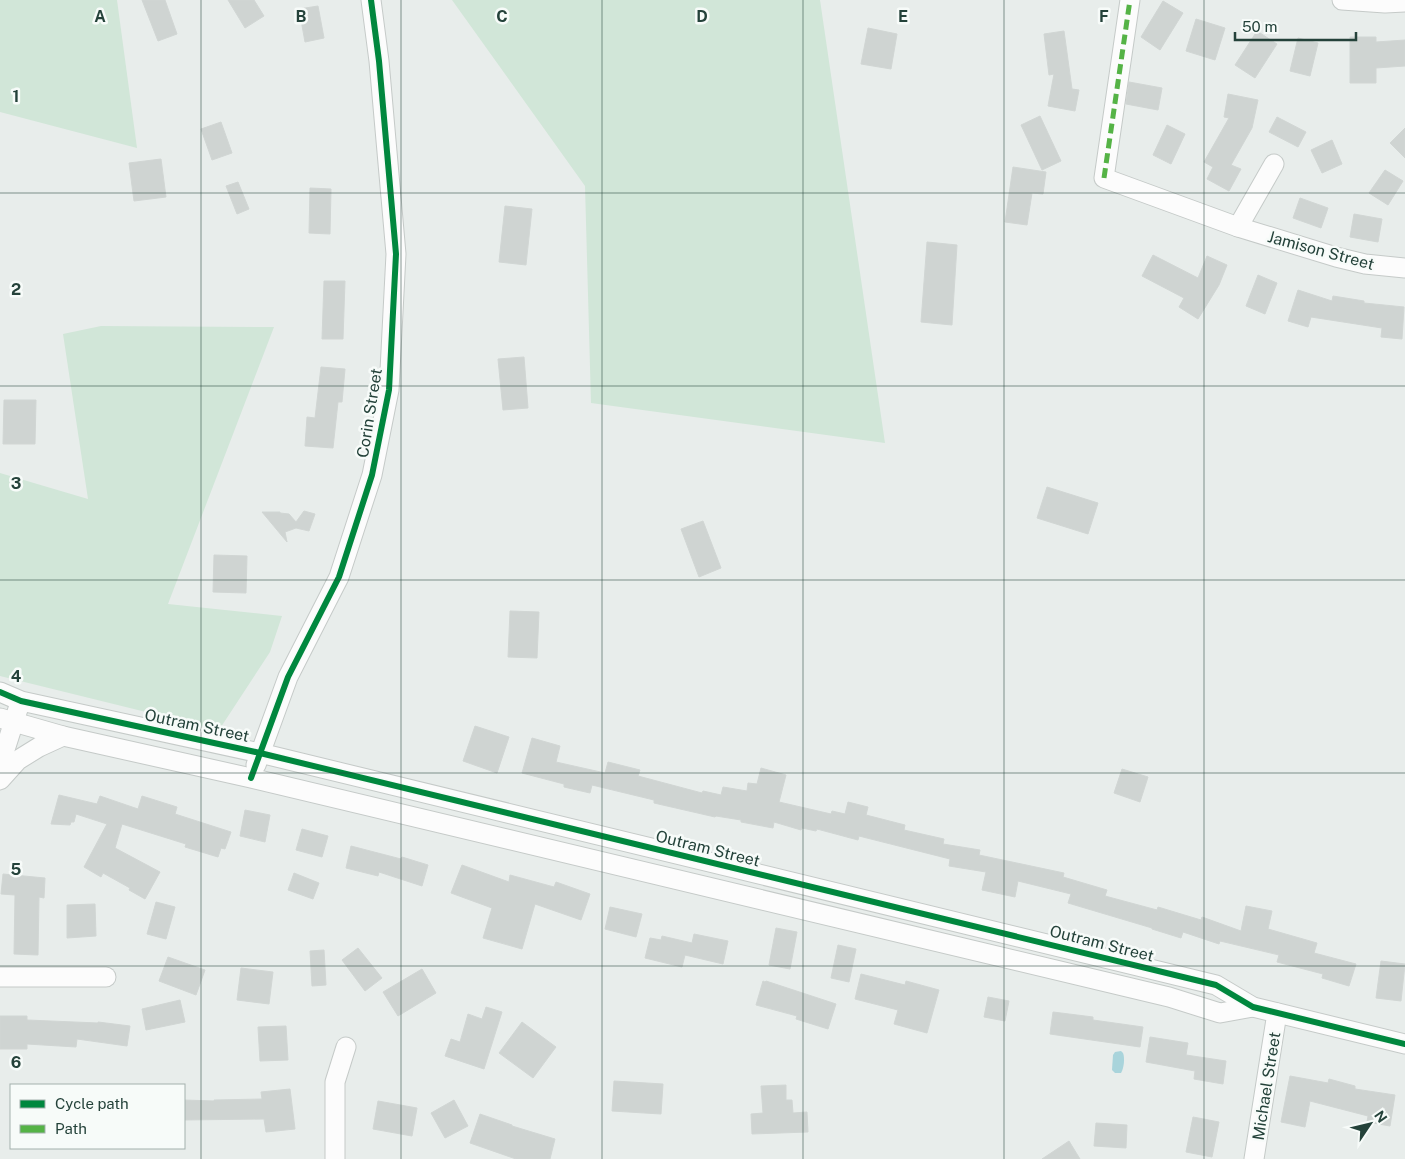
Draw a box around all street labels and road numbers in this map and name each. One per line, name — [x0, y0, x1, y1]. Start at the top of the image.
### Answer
street label: Jamison Street — [1265, 227, 1376, 274]
street label: Corin Street — [353, 367, 386, 459]
street label: Outram Street — [143, 705, 251, 746]
street label: Outram Street — [654, 826, 762, 871]
street label: Outram Street — [1048, 921, 1156, 966]
street label: Michael Street — [1249, 1031, 1284, 1142]

